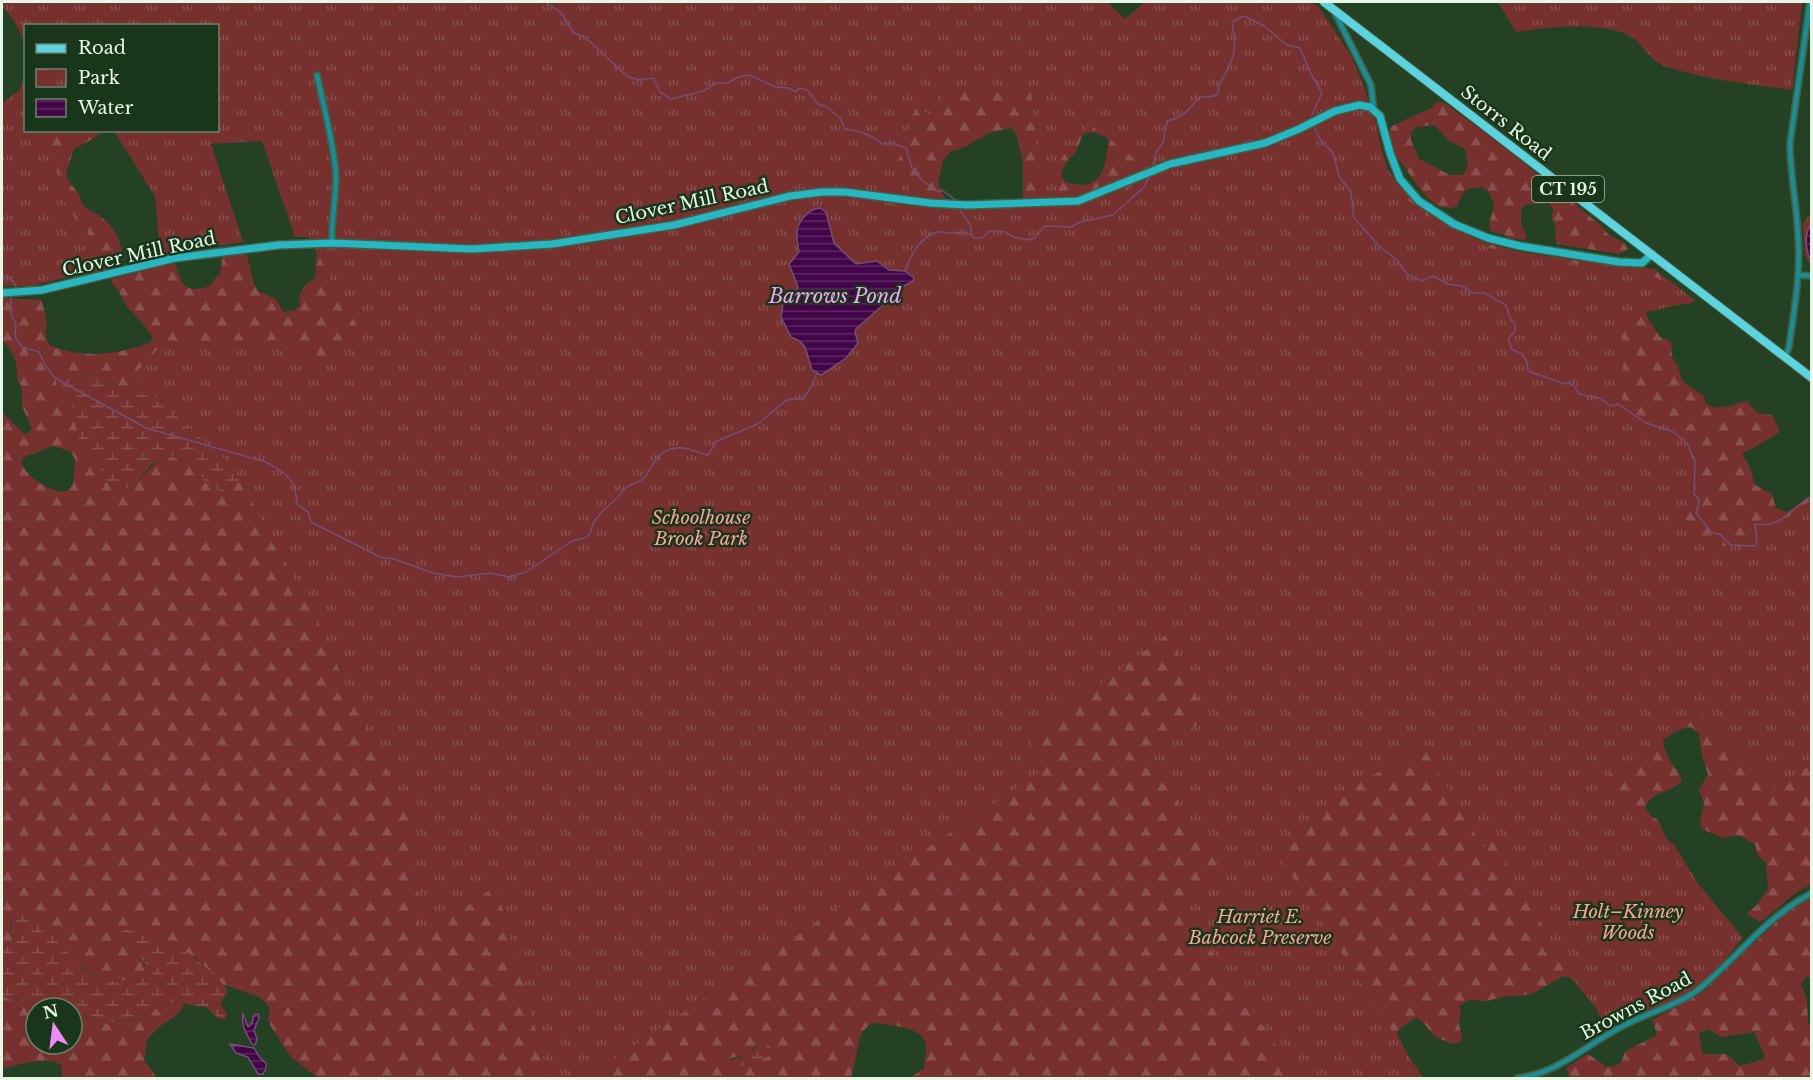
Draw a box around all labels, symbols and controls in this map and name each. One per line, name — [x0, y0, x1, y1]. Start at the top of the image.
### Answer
legend — [24, 24, 219, 132]
text: Road — [78, 37, 126, 59]
text: Park — [78, 67, 120, 89]
street label: Storrs Road — [1456, 81, 1556, 165]
text: Water — [77, 97, 134, 119]
street label: Clover Mill Road — [613, 175, 771, 229]
road number: CT 195 — [1532, 176, 1604, 202]
street label: Clover Mill Road — [60, 227, 218, 281]
water label: Barrows Pond — [768, 284, 901, 308]
park label: Schoolhouse Brook Park — [652, 507, 750, 550]
park label: Holt–Kinney Woods — [1572, 901, 1684, 944]
park label: Harriet E. Babcock Preserve — [1188, 906, 1331, 949]
street label: Browns Road — [1577, 968, 1695, 1044]
north arrow — [24, 996, 84, 1056]
text: N — [41, 1000, 60, 1023]

